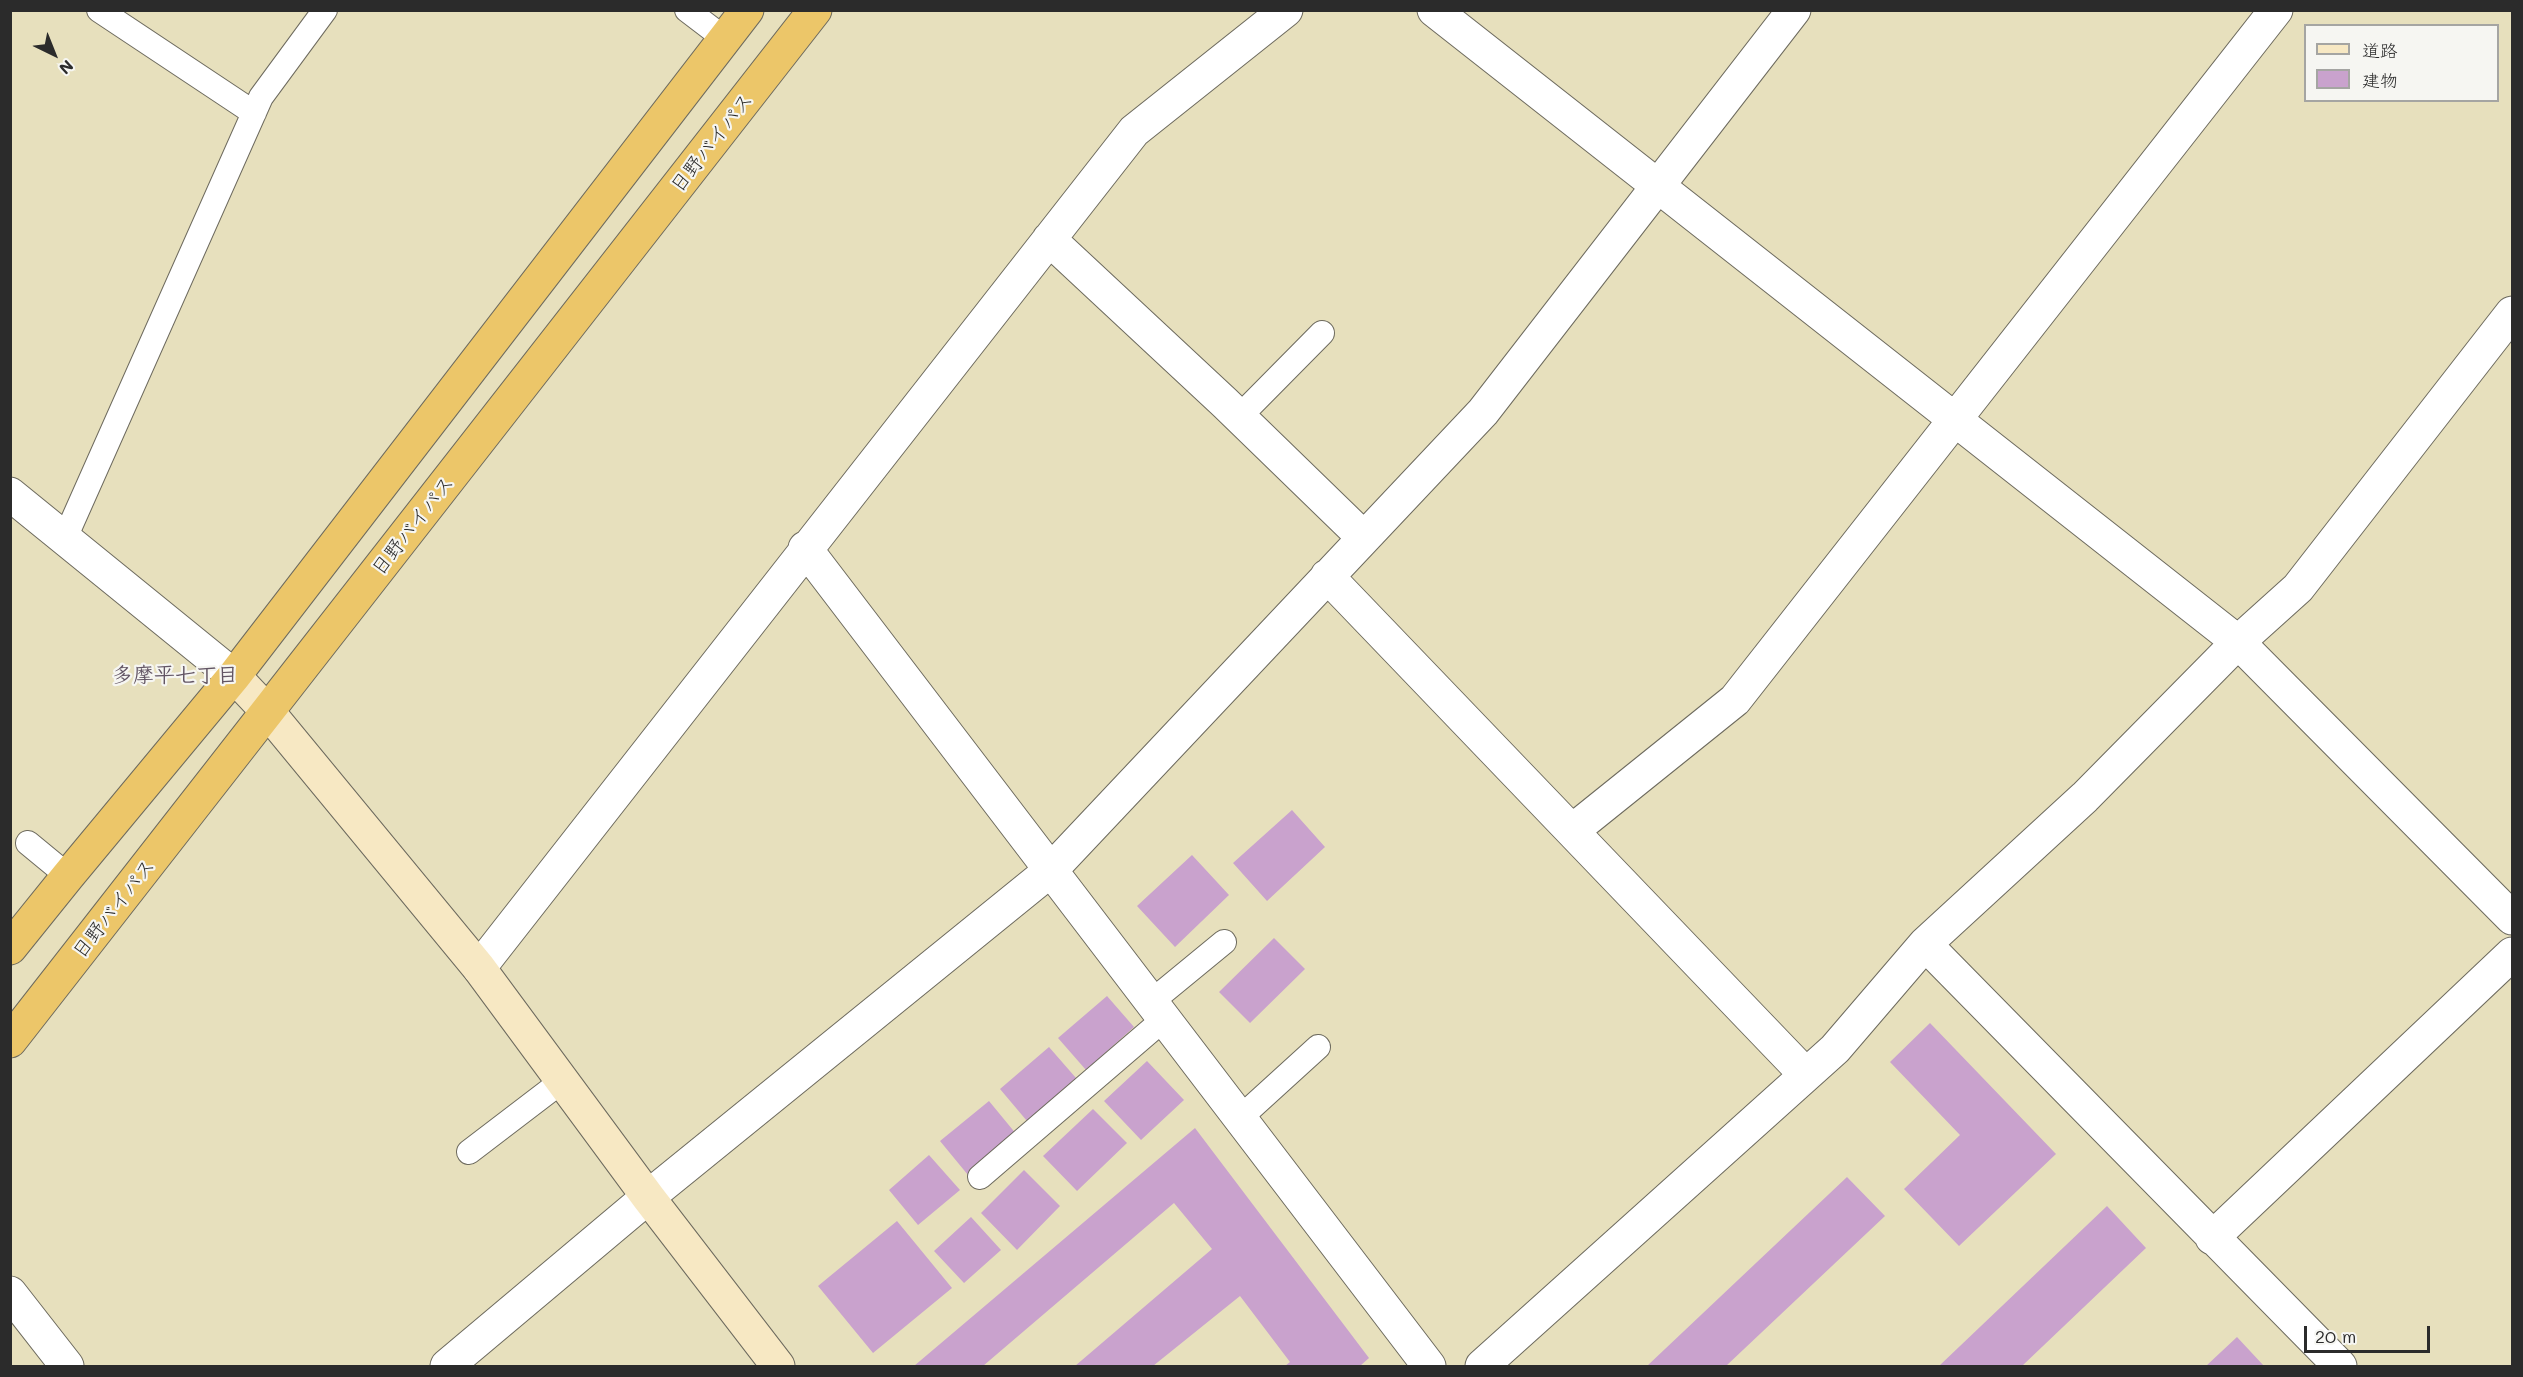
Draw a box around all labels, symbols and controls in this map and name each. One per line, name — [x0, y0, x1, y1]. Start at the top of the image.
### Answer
north arrow — [24, 24, 84, 84]
legend — [2304, 24, 2499, 102]
text: 道路 — [2362, 38, 2398, 62]
text: N — [55, 56, 78, 79]
text: 建物 — [2362, 68, 2398, 92]
street label: 日野バイパス — [666, 88, 758, 198]
street label: 日野バイパス — [367, 471, 459, 581]
district label: 多摩平七丁目 — [112, 663, 238, 689]
street label: 日野バイパス — [68, 854, 160, 964]
scale bar — [2307, 1314, 2433, 1352]
text: 20 m — [2315, 1324, 2356, 1348]

